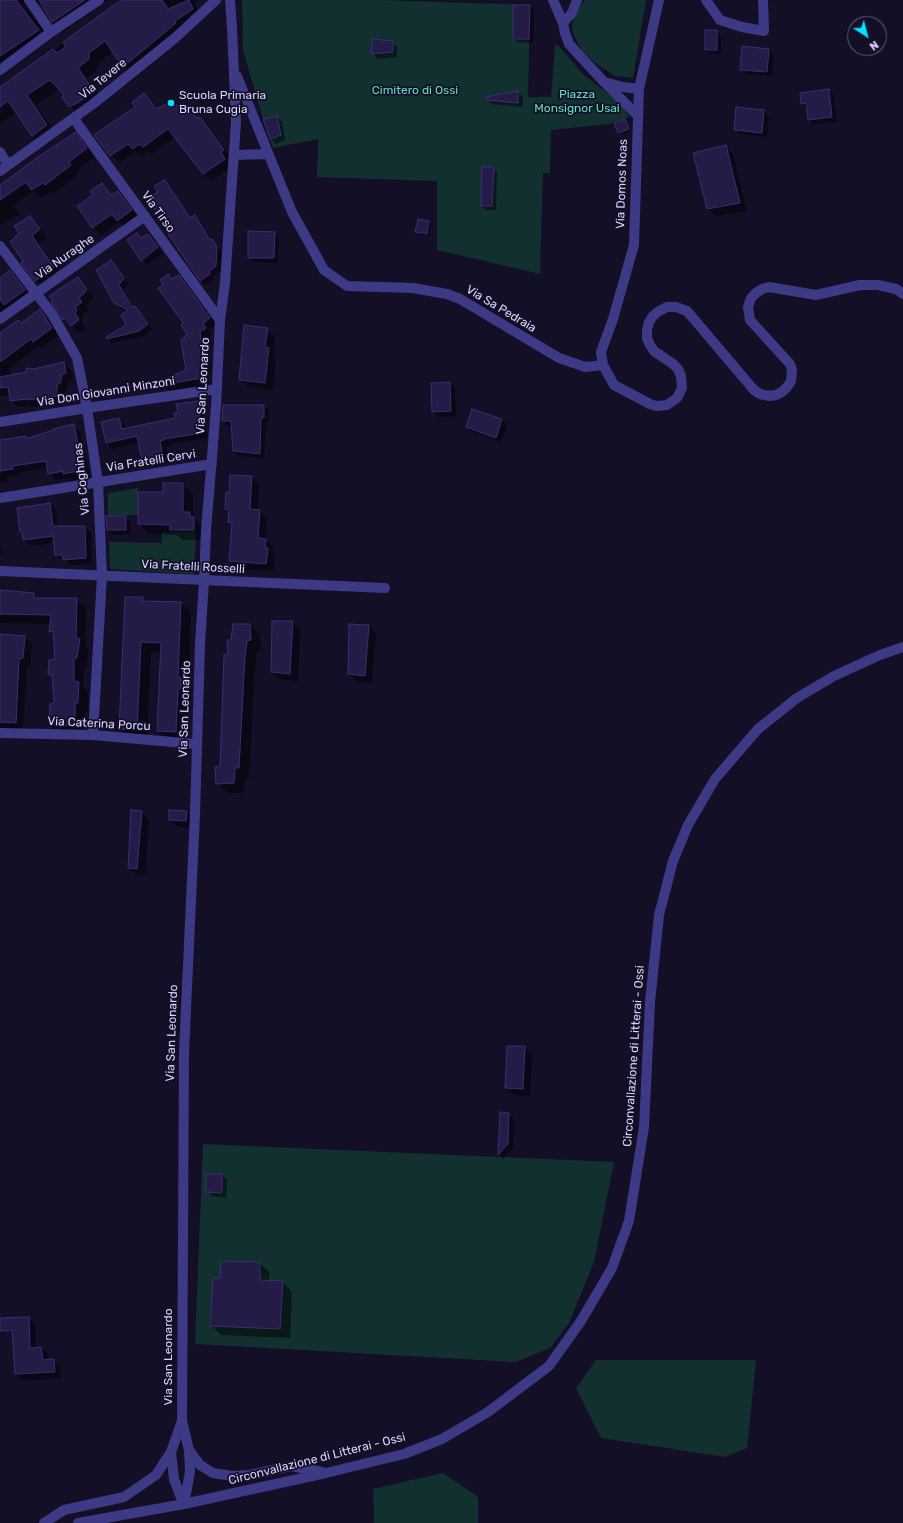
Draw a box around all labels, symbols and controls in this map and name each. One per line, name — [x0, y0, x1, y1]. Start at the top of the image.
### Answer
north arrow — [847, 16, 887, 56]
text: N — [867, 38, 881, 53]
street label: Via Tevere — [76, 56, 130, 102]
park label: Cimitero di Ossi — [372, 84, 458, 98]
park label: Piazza Monsignor Usai — [534, 88, 620, 116]
place label: Scuola Primaria Bruna Cugia — [179, 89, 266, 117]
marker: Scuola Primaria Bruna Cugia — [166, 98, 176, 108]
street label: Via Domos Noas — [613, 139, 631, 229]
street label: Via Tirso — [138, 188, 178, 236]
street label: Via Nuraghe — [33, 232, 97, 282]
street label: Via Sa Pedraia — [463, 282, 539, 336]
street label: Via San Leonardo — [193, 337, 213, 435]
street label: Via Don Giovanni Minzoni — [36, 374, 176, 410]
street label: Via Coghinas — [71, 442, 93, 516]
street label: Via Fratelli Cervi — [105, 447, 197, 475]
street label: Via Fratelli Rosselli — [141, 557, 245, 577]
street label: Via San Leonardo — [176, 660, 194, 758]
street label: Via Caterina Porcu — [47, 714, 151, 734]
street label: Circonvallazione di Litterai - Ossi — [620, 965, 648, 1147]
street label: Via San Leonardo — [163, 984, 181, 1082]
street label: Via San Leonardo — [162, 1308, 176, 1406]
street label: Circonvallazione di Litterai - Ossi — [227, 1430, 407, 1488]

